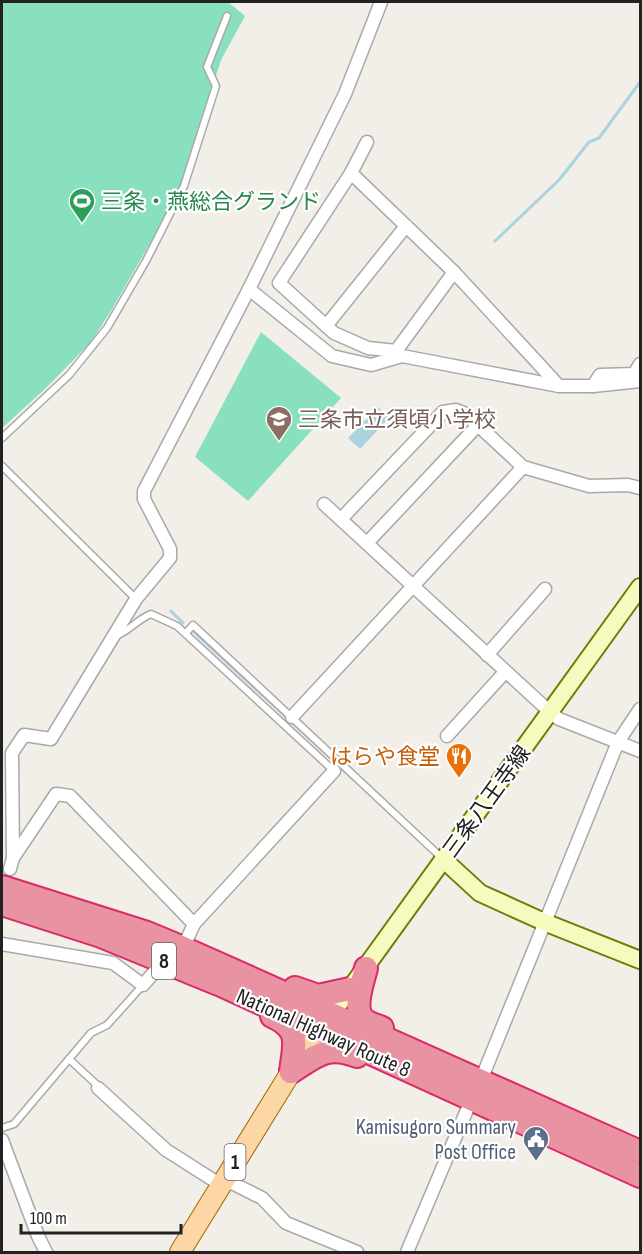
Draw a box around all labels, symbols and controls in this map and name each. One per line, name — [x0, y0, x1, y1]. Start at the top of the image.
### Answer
sports icon: 三条・燕総合グランド — [67, 186, 97, 224]
place label: 三条・燕総合グランド — [101, 189, 321, 216]
school or university icon: 三条市立須頃小学校 — [264, 404, 294, 442]
place label: 三条市立須頃小学校 — [298, 407, 496, 434]
street label: 三条八王寺線 — [437, 741, 537, 863]
restaurant icon: はらや食堂 — [444, 741, 474, 779]
place label: はらや食堂 — [330, 744, 440, 771]
road number: 8 — [152, 943, 176, 979]
street label: National Highway Route 8 — [232, 983, 415, 1084]
place label: Kamisugoro Summary Post Office — [356, 1114, 517, 1166]
public building icon: Kamisugoro Summary Post Office — [521, 1124, 551, 1162]
road number: 1 — [224, 1144, 246, 1180]
scale bar — [21, 1197, 182, 1235]
text: 100 m — [30, 1208, 67, 1229]

